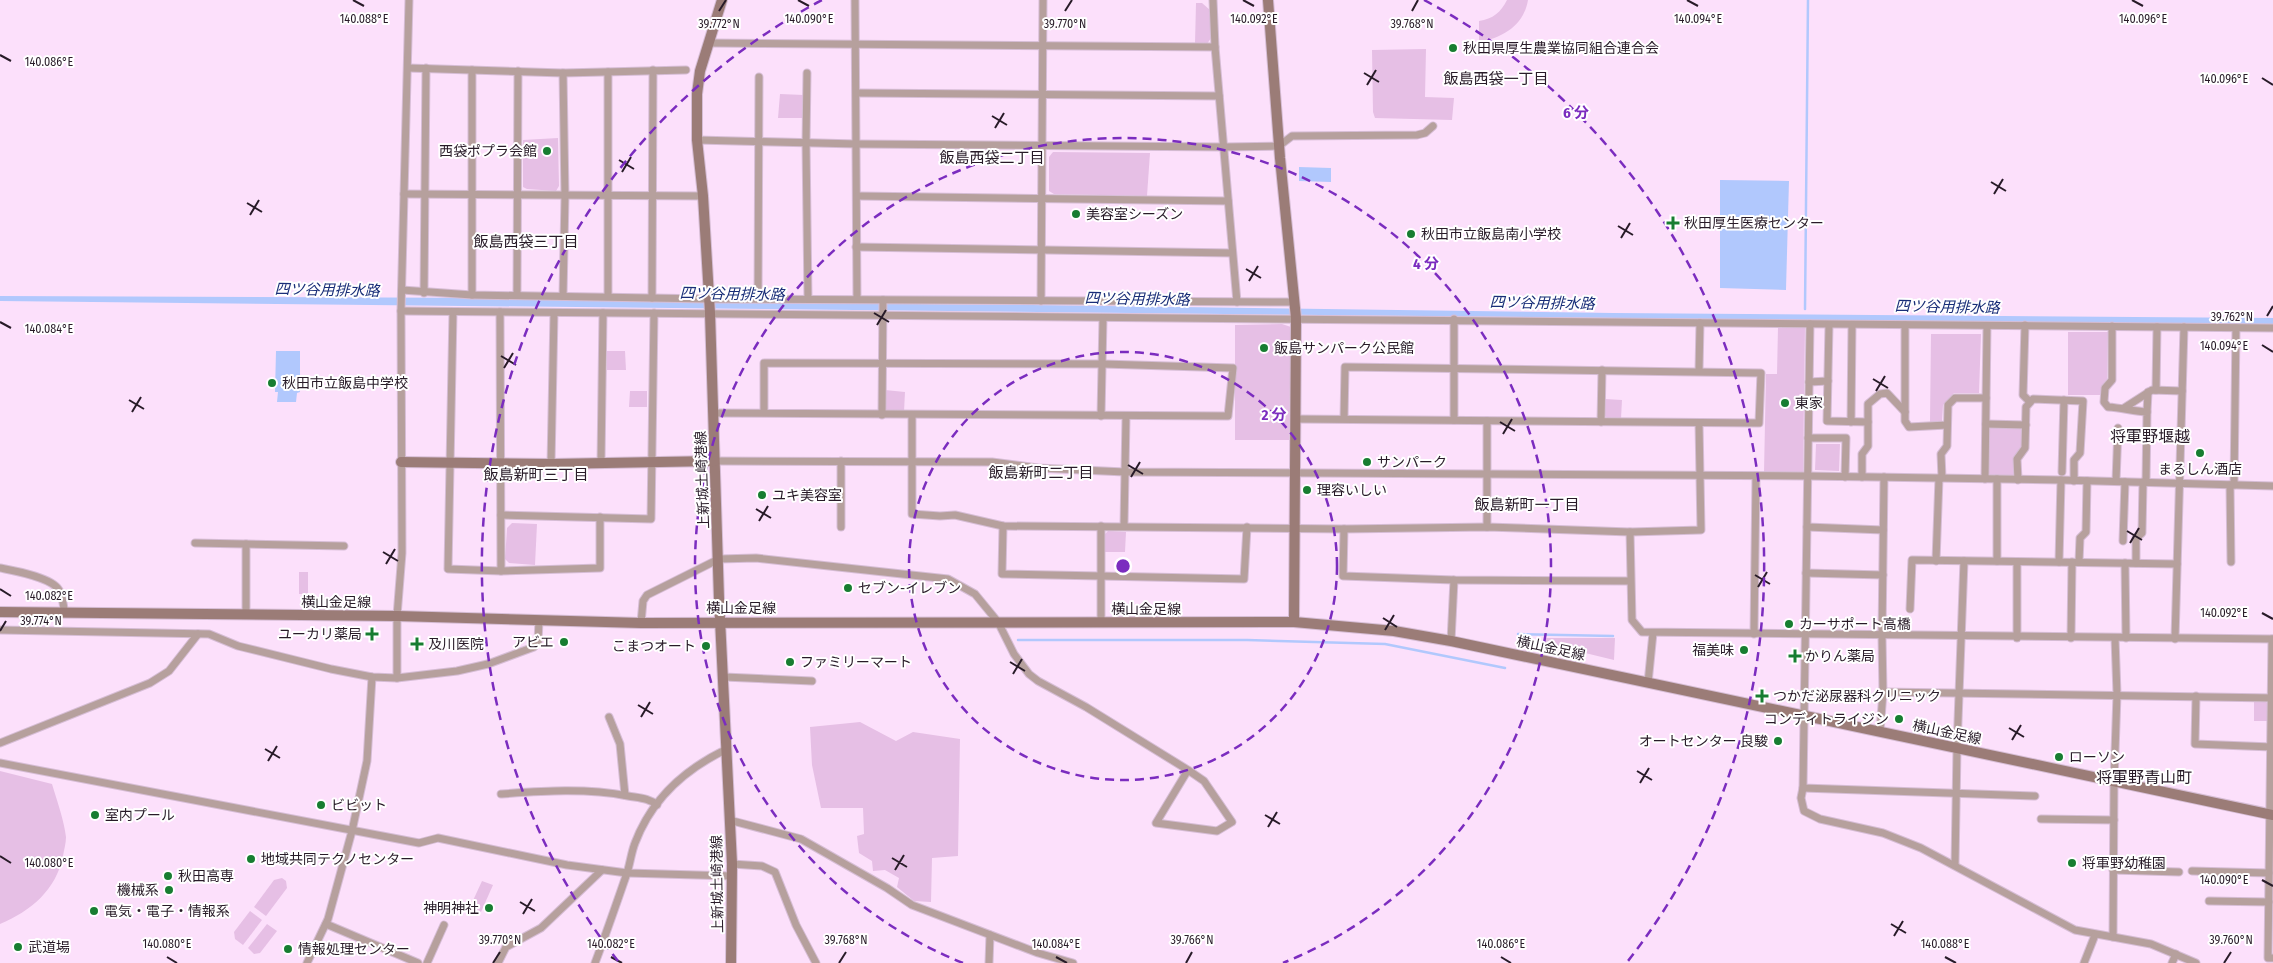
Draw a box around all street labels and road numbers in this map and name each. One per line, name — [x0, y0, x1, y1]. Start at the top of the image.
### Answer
street label: 上新城土崎港線 — [692, 431, 713, 529]
street label: 横山金足線 — [301, 594, 371, 611]
street label: 横山金足線 — [706, 600, 776, 617]
street label: 横山金足線 — [1111, 601, 1181, 618]
street label: 横山金足線 — [1515, 633, 1587, 664]
street label: 横山金足線 — [1911, 717, 1983, 748]
street label: 上新城土崎港線 — [708, 835, 727, 933]

